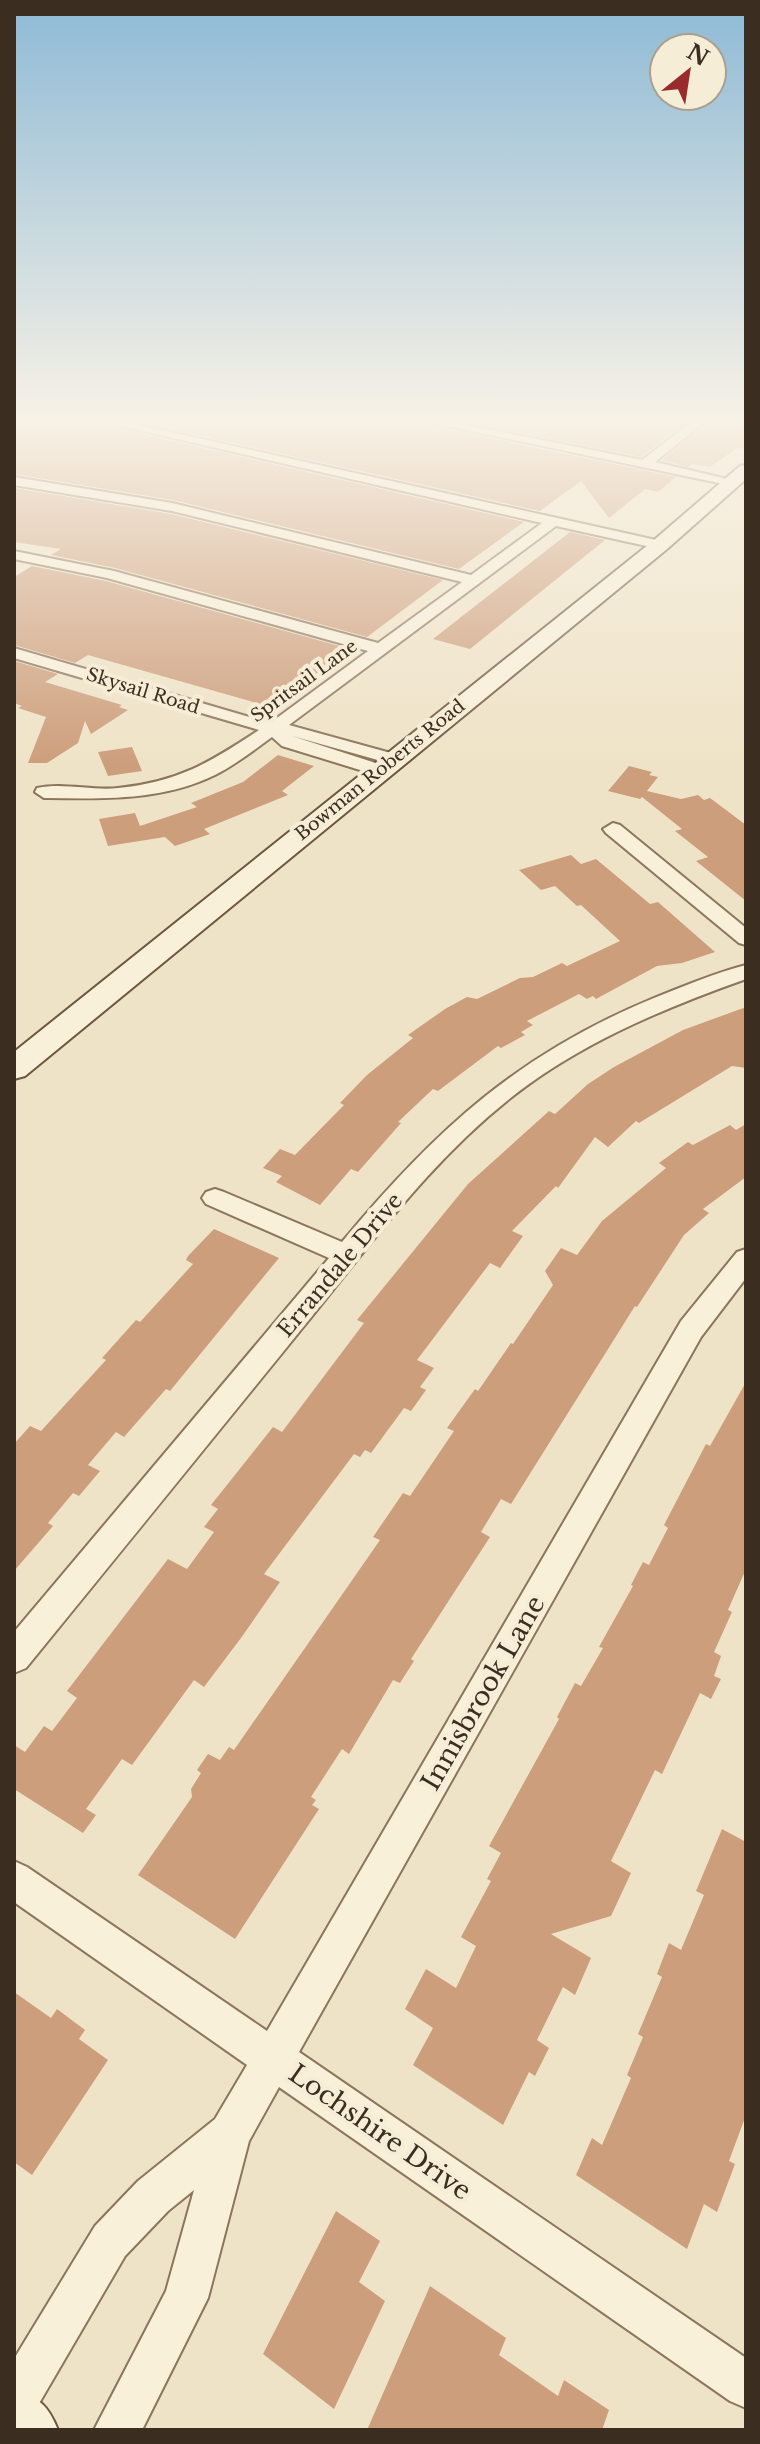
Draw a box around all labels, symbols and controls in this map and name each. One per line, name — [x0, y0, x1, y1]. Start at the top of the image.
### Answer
north arrow — [648, 32, 728, 112]
text: N — [682, 38, 714, 72]
street label: Spritsail Lane — [246, 635, 362, 727]
street label: Skysail Road — [84, 663, 202, 719]
street label: Bowman Roberts Road — [291, 695, 469, 845]
street label: Errandale Drive — [272, 1187, 408, 1343]
street label: Innisbrook Lane — [414, 1590, 552, 1796]
street label: Lochshire Drive — [283, 2057, 477, 2207]

